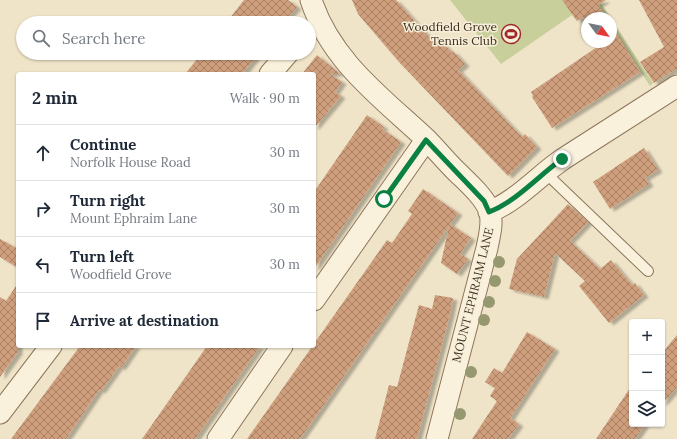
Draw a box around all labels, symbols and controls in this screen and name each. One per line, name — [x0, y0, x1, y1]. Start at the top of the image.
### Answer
north arrow — [581, 12, 617, 48]
search box — [16, 16, 316, 60]
place label: Woodfield Grove Tennis Club — [403, 19, 497, 48]
sports icon: Woodfield Grove Tennis Club — [500, 23, 522, 45]
icon: search — [30, 27, 52, 49]
text: Search here — [62, 29, 145, 48]
text: 2 min — [32, 87, 78, 109]
text: Walk · 90 m — [230, 90, 300, 107]
text: Continue — [70, 135, 136, 154]
icon: ahead — [32, 142, 54, 164]
text: 30 m — [270, 144, 300, 161]
route end — [553, 150, 571, 168]
text: Norfolk House Road — [70, 154, 191, 171]
route start — [375, 190, 393, 208]
text: Turn right — [70, 191, 146, 210]
icon: right — [32, 198, 54, 220]
text: 30 m — [270, 200, 300, 217]
text: Mount Ephraim Lane — [70, 210, 197, 227]
street label: MOUNT EPHRAIM LANE — [448, 226, 497, 364]
text: Turn left — [70, 247, 134, 266]
icon: left — [32, 254, 54, 276]
text: 30 m — [270, 256, 300, 273]
text: Woodfield Grove — [70, 266, 172, 283]
icon: arrive — [32, 310, 54, 332]
text: Arrive at destination — [70, 311, 219, 330]
map controls — [629, 319, 665, 427]
button: + — [629, 319, 665, 355]
button: − — [629, 355, 665, 391]
button: layers — [629, 391, 665, 427]

